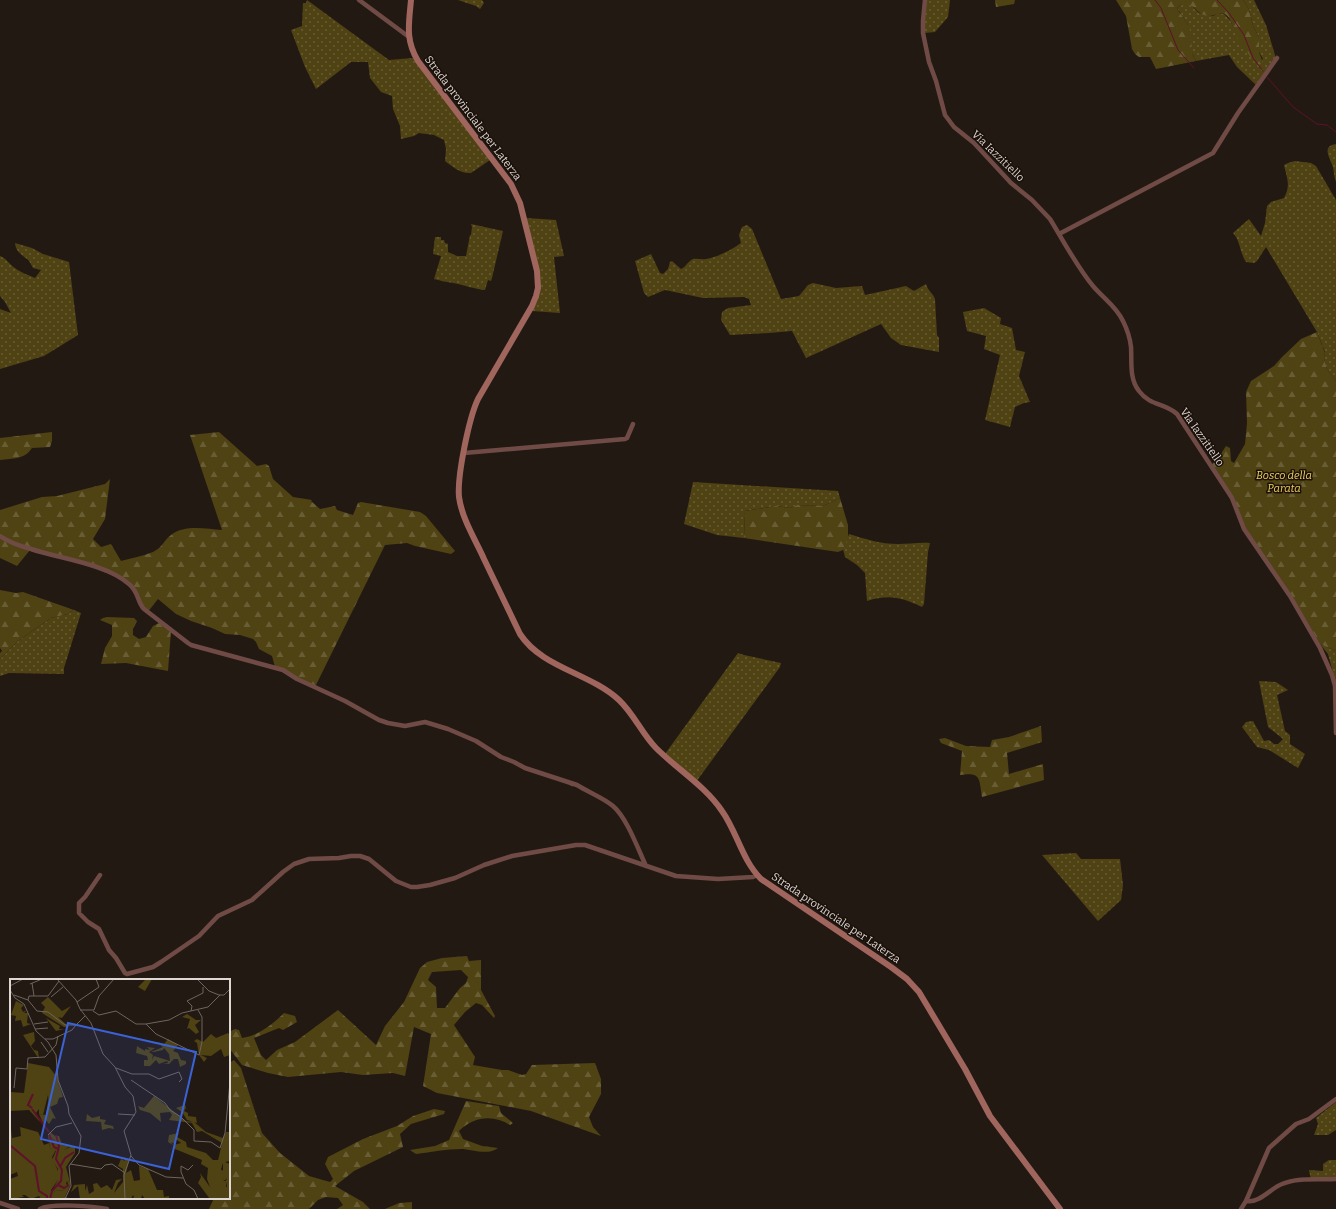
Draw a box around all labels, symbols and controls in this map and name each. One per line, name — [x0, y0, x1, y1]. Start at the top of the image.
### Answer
street label: Strada provinciale per Laterza — [422, 53, 524, 183]
street label: Via Iazzitiello — [969, 128, 1027, 184]
street label: Via Iazzitiello — [1177, 405, 1227, 469]
park label: Bosco della Parata — [1256, 469, 1312, 495]
street label: Strada provinciale per Laterza — [769, 870, 903, 966]
inset map — [10, 979, 230, 1199]

